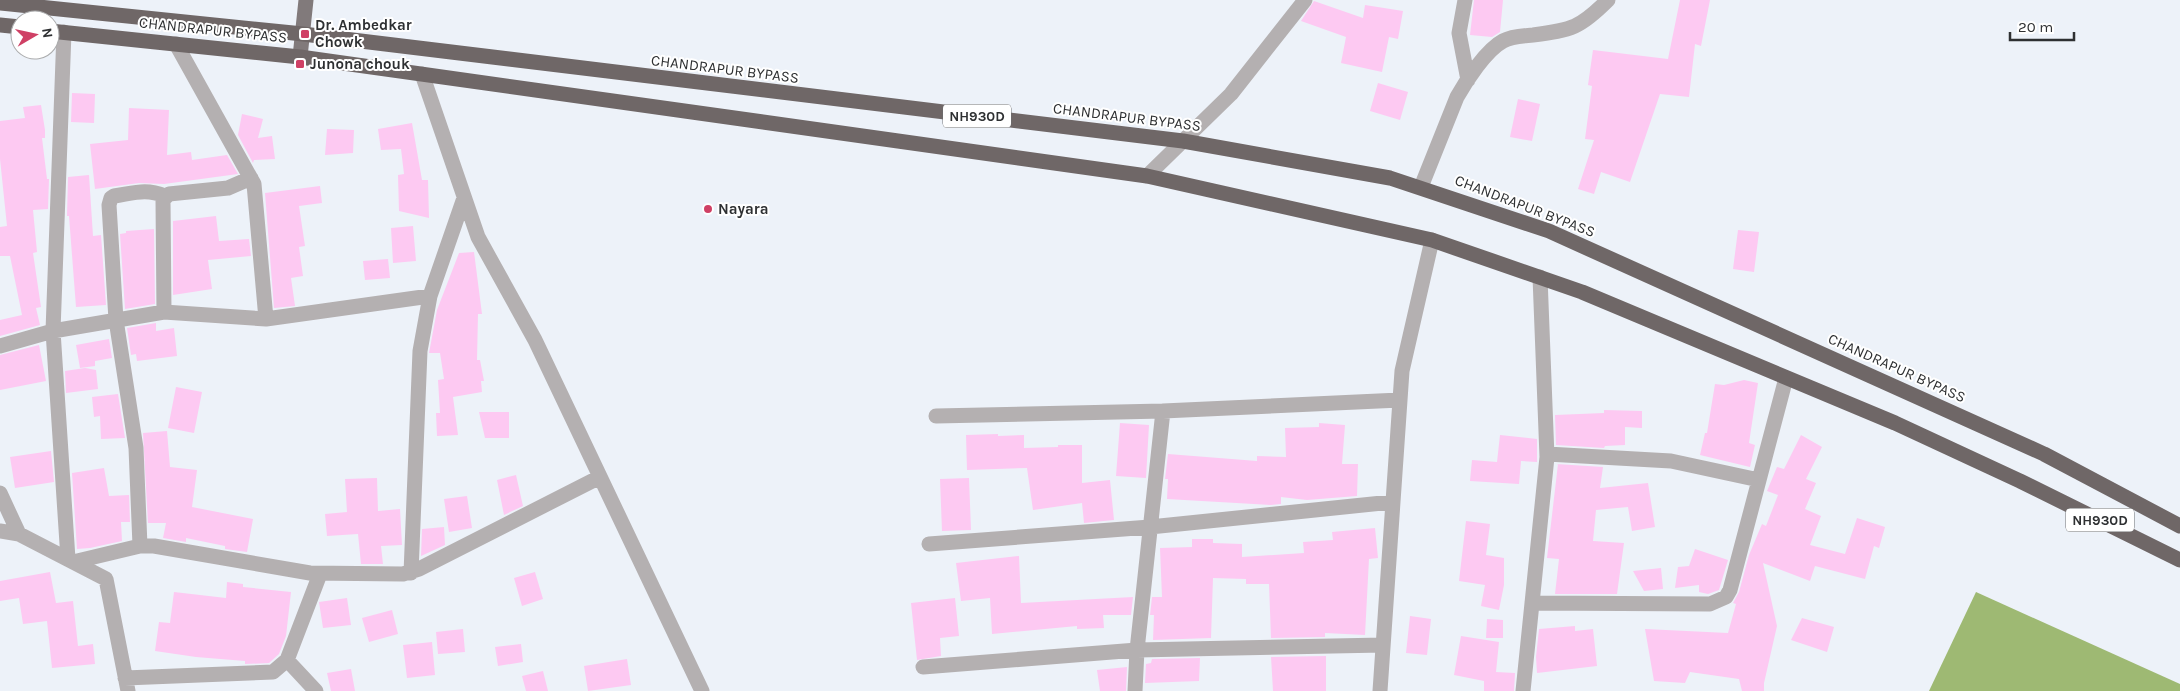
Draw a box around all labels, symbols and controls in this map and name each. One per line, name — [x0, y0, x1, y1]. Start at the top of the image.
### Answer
north arrow — [10, 10, 60, 60]
scale bar — [2010, 10, 2074, 42]
street label: CHANDRAPUR BYPASS — [138, 13, 288, 47]
place label: Dr. Ambedkar Chowk — [315, 16, 412, 51]
text: 20 m — [2018, 18, 2053, 36]
text: N — [38, 27, 57, 39]
marker: Dr. Ambedkar Chowk — [299, 28, 311, 40]
street label: CHANDRAPUR BYPASS — [650, 51, 800, 87]
place label: Junona chouk — [310, 55, 410, 73]
marker: Junona chouk — [294, 58, 306, 70]
street label: CHANDRAPUR BYPASS — [1052, 99, 1202, 135]
road number: NH930D — [943, 104, 1011, 128]
street label: CHANDRAPUR BYPASS — [1452, 171, 1598, 241]
place label: Nayara — [718, 200, 769, 218]
marker: Nayara — [702, 203, 714, 215]
street label: CHANDRAPUR BYPASS — [1825, 330, 1969, 406]
road number: NH930D — [2066, 508, 2134, 532]

